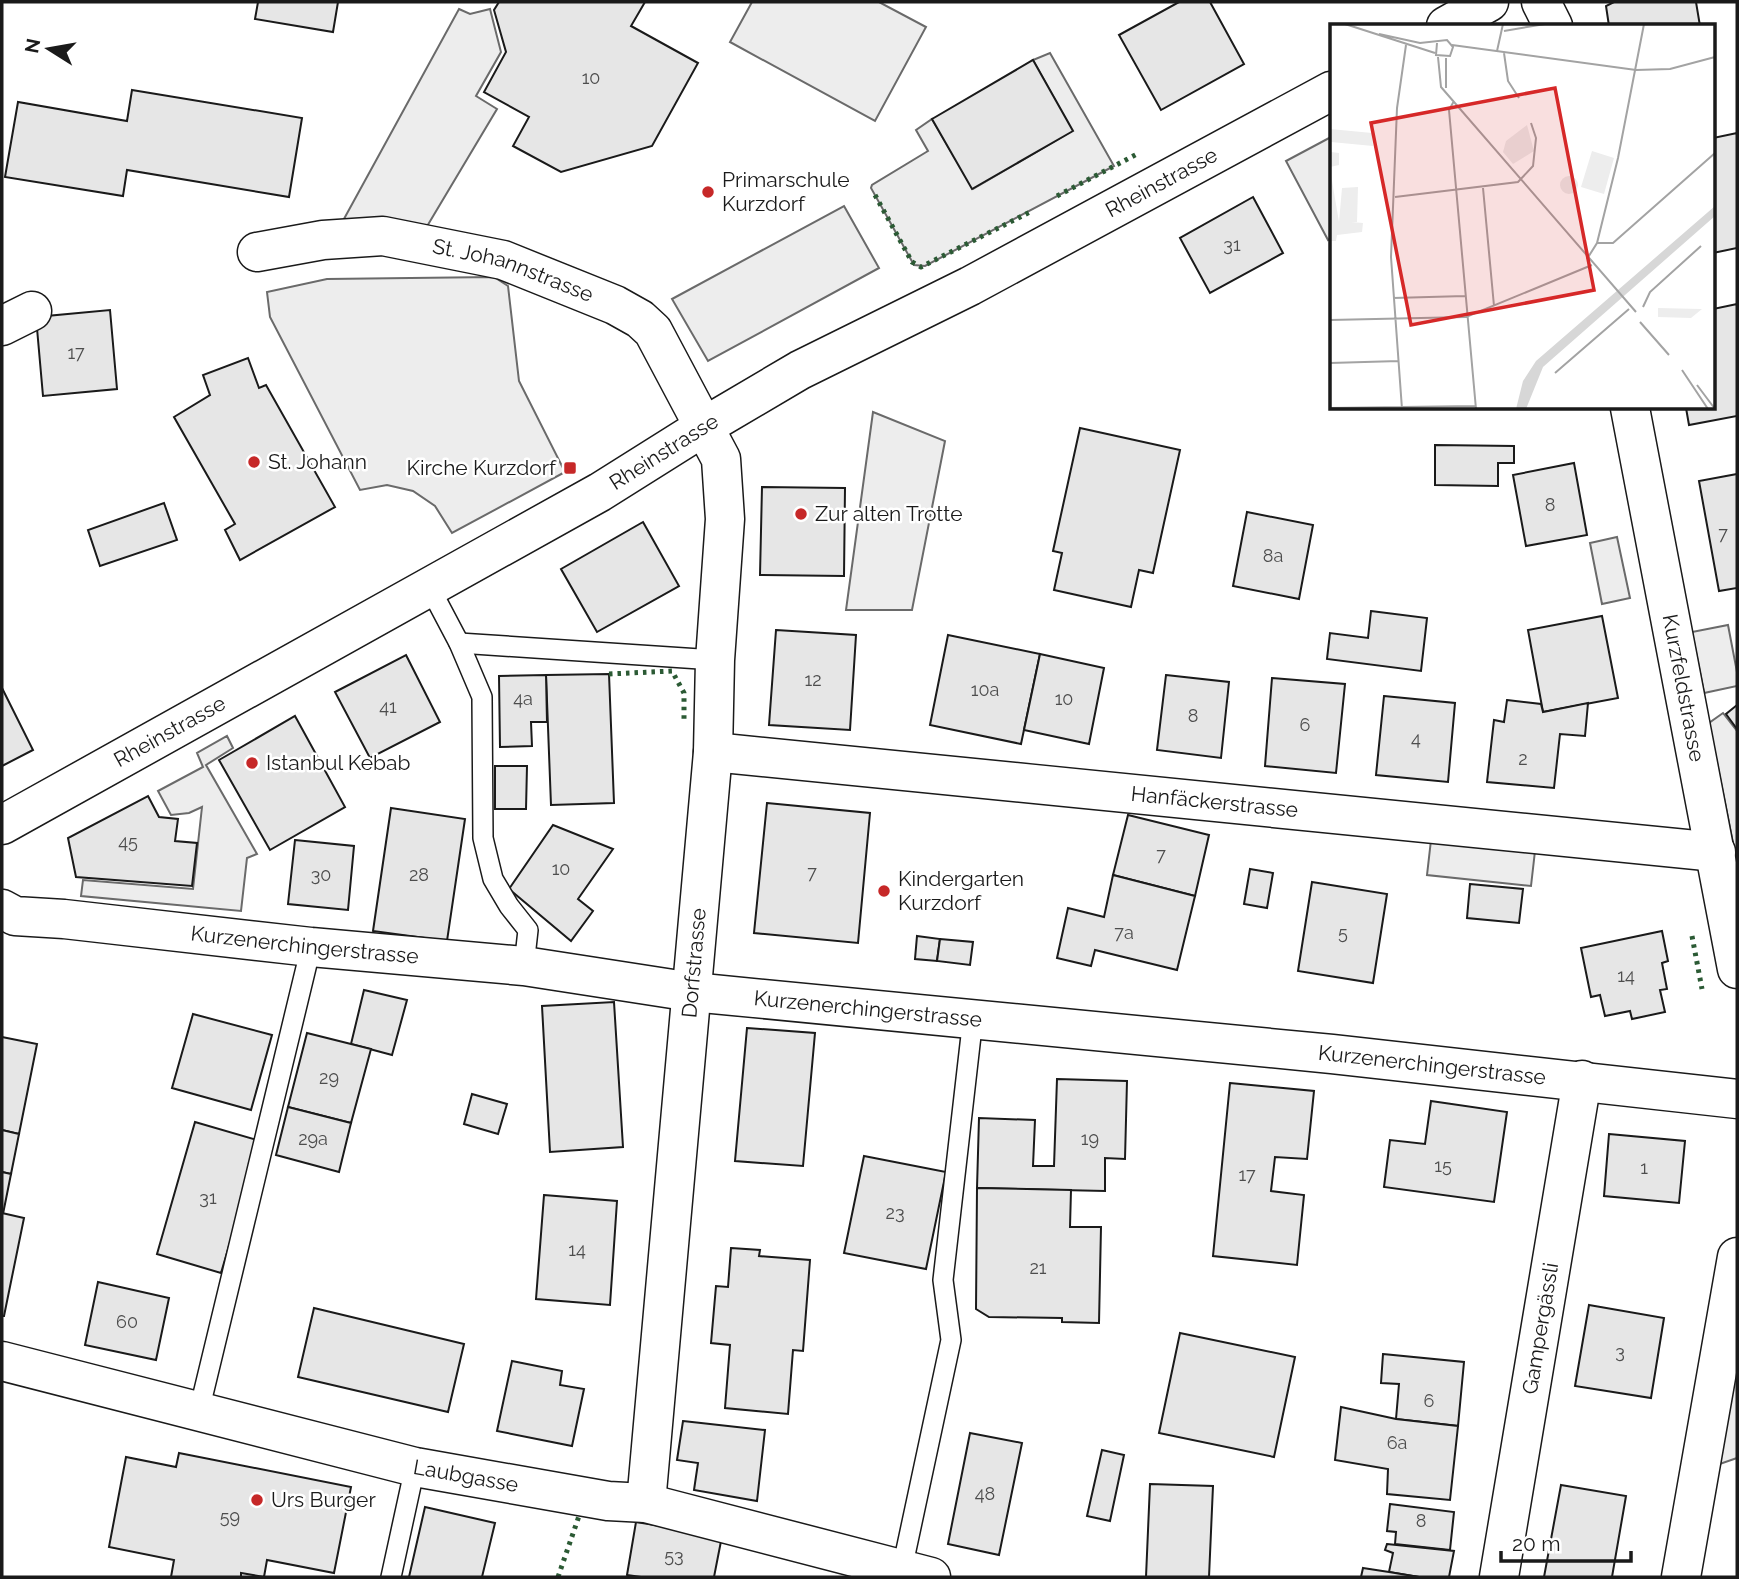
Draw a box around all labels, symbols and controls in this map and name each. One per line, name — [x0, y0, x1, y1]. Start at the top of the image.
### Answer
north arrow — [14, 14, 84, 84]
inset map — [1330, 24, 1714, 410]
text: N — [20, 37, 44, 55]
house number: 10 — [582, 67, 600, 88]
street label: Rheinstrasse — [1101, 142, 1222, 223]
place label: Primarschule Kurzdorf — [722, 167, 850, 216]
marker: Primarschule Kurzdorf — [700, 184, 716, 200]
street label: St. Johannstrasse — [431, 233, 597, 307]
house number: 31 — [1223, 234, 1241, 255]
house number: 17 — [67, 342, 85, 363]
street label: Rheinstrasse — [605, 408, 723, 495]
place label: St. Johann — [268, 449, 367, 474]
marker: St. Johann — [246, 454, 262, 470]
place label: Kirche Kurzdorf — [406, 455, 557, 480]
marker: Kirche Kurzdorf — [562, 460, 578, 476]
house number: 8 — [1545, 494, 1555, 515]
place label: Zur alten Trotte — [815, 501, 962, 526]
marker: Zur alten Trotte — [793, 506, 809, 522]
house number: 7 — [1718, 523, 1728, 544]
house number: 8a — [1263, 545, 1283, 566]
street label: Kurzfeldstrasse — [1658, 612, 1710, 764]
house number: 12 — [804, 669, 822, 690]
house number: 10a — [971, 679, 999, 700]
house number: 4a — [513, 688, 533, 709]
house number: 10 — [1055, 688, 1073, 709]
street label: Rheinstrasse — [109, 690, 230, 772]
house number: 41 — [379, 696, 397, 717]
house number: 8 — [1188, 705, 1198, 726]
house number: 6 — [1300, 714, 1311, 735]
house number: 4 — [1411, 728, 1421, 749]
house number: 2 — [1518, 748, 1528, 769]
place label: Istanbul Kebab — [266, 750, 410, 775]
marker: Istanbul Kebab — [244, 755, 260, 771]
street label: Hanfäckerstrasse — [1130, 781, 1299, 822]
house number: 45 — [118, 831, 138, 852]
house number: 7 — [1156, 844, 1166, 865]
house number: 10 — [552, 858, 570, 879]
house number: 7 — [807, 862, 817, 883]
house number: 30 — [311, 864, 331, 885]
house number: 28 — [409, 864, 429, 885]
place label: Kindergarten Kurzdorf — [898, 866, 1024, 915]
marker: Kindergarten Kurzdorf — [876, 883, 892, 899]
street label: Dorfstrasse — [676, 907, 711, 1019]
street label: Kurzenerchingerstrasse — [189, 920, 420, 969]
house number: 7a — [1114, 922, 1134, 943]
house number: 5 — [1338, 922, 1348, 943]
house number: 14 — [1617, 965, 1635, 986]
street label: Kurzenerchingerstrasse — [753, 985, 983, 1032]
street label: Kurzenerchingerstrasse — [1317, 1040, 1547, 1090]
house number: 29 — [319, 1067, 339, 1088]
house number: 29a — [298, 1128, 328, 1149]
house number: 19 — [1081, 1128, 1099, 1149]
house number: 15 — [1434, 1155, 1452, 1176]
house number: 1 — [1640, 1157, 1648, 1178]
house number: 17 — [1238, 1164, 1256, 1185]
house number: 31 — [199, 1187, 217, 1208]
house number: 23 — [886, 1202, 905, 1223]
house number: 14 — [568, 1239, 586, 1260]
house number: 21 — [1029, 1257, 1047, 1278]
street label: Gampergässli — [1517, 1261, 1563, 1396]
house number: 60 — [116, 1311, 138, 1332]
house number: 3 — [1615, 1341, 1625, 1362]
house number: 6 — [1424, 1390, 1435, 1411]
house number: 6a — [1387, 1432, 1407, 1453]
street label: Laubgasse — [411, 1454, 520, 1497]
house number: 48 — [975, 1483, 995, 1504]
place label: Urs Burger — [271, 1487, 376, 1512]
marker: Urs Burger — [249, 1492, 265, 1508]
house number: 59 — [220, 1506, 240, 1527]
house number: 8 — [1416, 1510, 1426, 1531]
scale bar — [1501, 1520, 1630, 1564]
text: 20 m — [1512, 1531, 1560, 1556]
house number: 53 — [664, 1545, 684, 1566]

